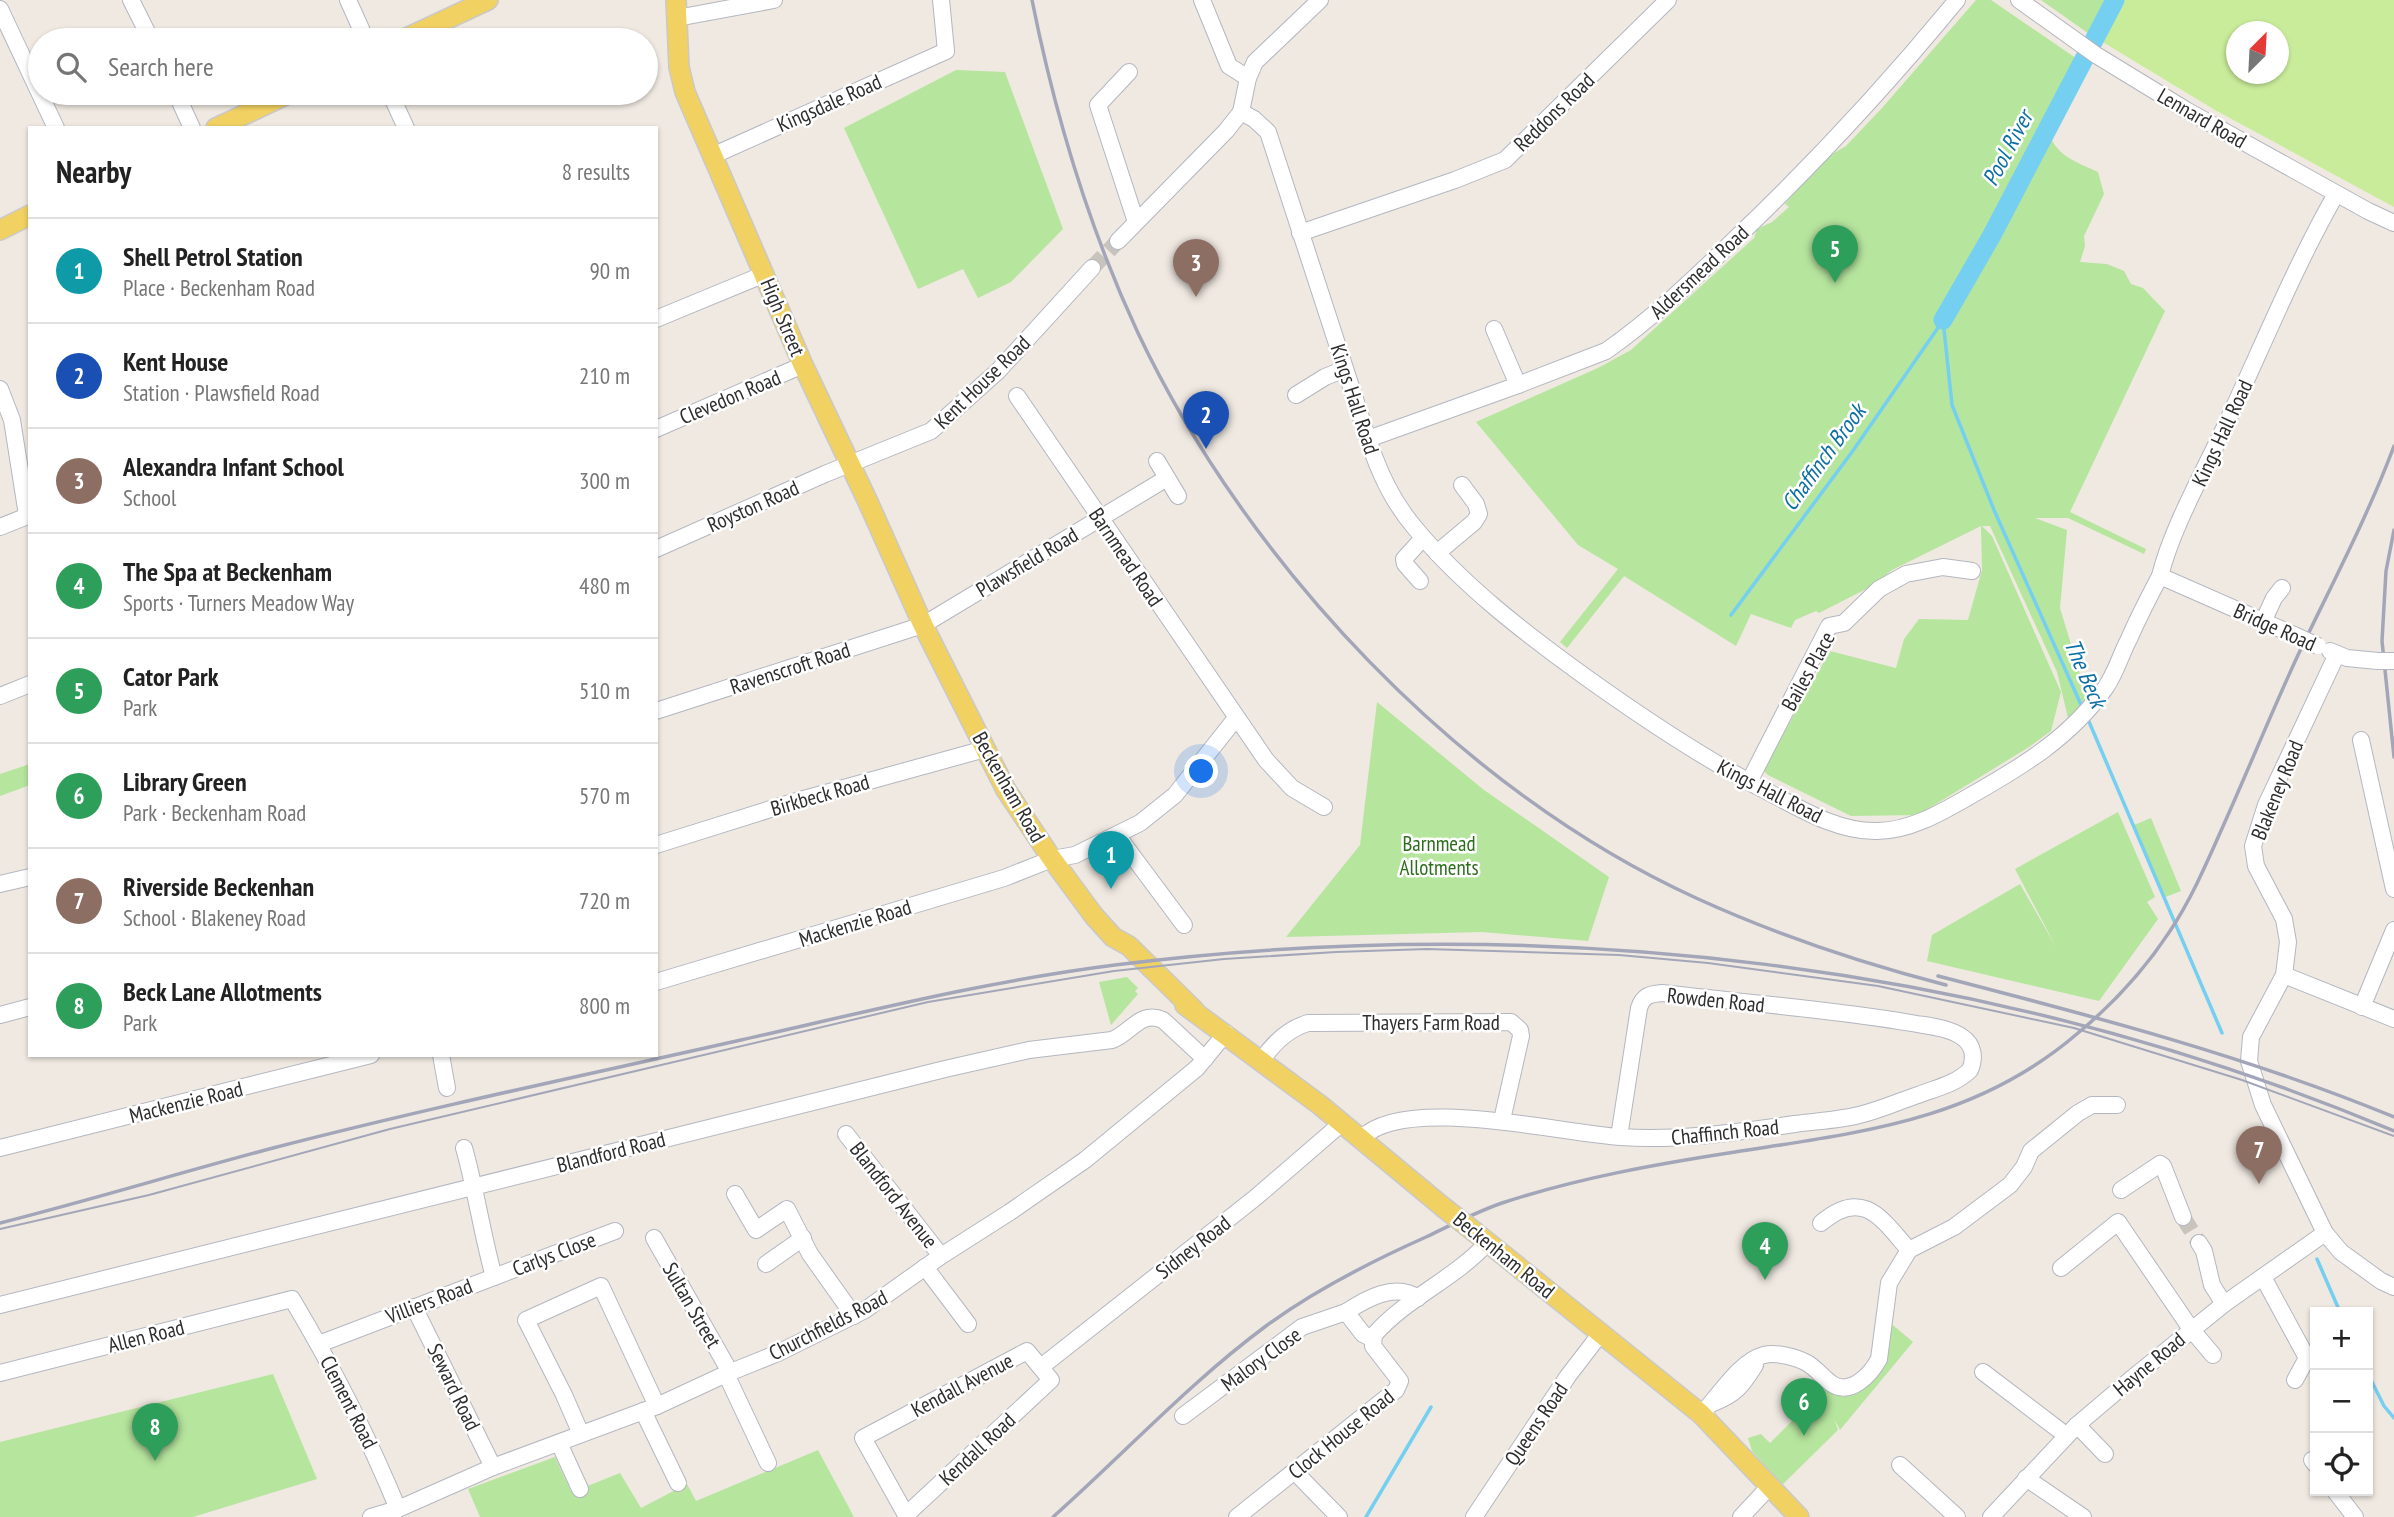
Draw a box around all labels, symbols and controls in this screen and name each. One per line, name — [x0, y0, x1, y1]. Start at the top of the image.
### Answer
north arrow — [2226, 21, 2289, 84]
search box — [28, 28, 658, 105]
icon: search — [52, 48, 90, 86]
text: Search here — [108, 50, 214, 83]
street label: Reddons Road — [1508, 67, 1600, 157]
street label: Kingsdale Road — [773, 68, 885, 138]
street label: Lennard Road — [2153, 82, 2251, 154]
water label: Pool River — [1975, 102, 2040, 190]
text: Nearby — [56, 152, 131, 191]
text: 8 results — [562, 157, 630, 186]
street label: Aldersmead Road — [1644, 219, 1754, 325]
pin: 5 — [1812, 225, 1858, 283]
pin: 3 — [1173, 239, 1219, 297]
text: Shell Petrol Station — [123, 240, 303, 273]
text: 1 — [74, 256, 85, 285]
text: 90 m — [589, 256, 630, 285]
text: Place · Beckenham Road — [123, 273, 315, 302]
street label: High Street — [755, 274, 812, 360]
street label: Kent House Road — [928, 330, 1036, 434]
street label: Kings Hall Road — [1324, 340, 1386, 458]
text: Kent House — [123, 345, 228, 378]
text: 2 — [74, 361, 85, 390]
text: 210 m — [579, 361, 630, 390]
street label: Clevedon Road — [675, 364, 785, 430]
street label: Kings Hall Road — [2186, 375, 2258, 491]
text: Station · Plawsfield Road — [123, 378, 320, 407]
pin: 2 — [1183, 391, 1229, 449]
water label: Chaffinch Brook — [1775, 395, 1873, 516]
text: Alexandra Infant School — [123, 450, 344, 483]
text: 3 — [74, 466, 85, 495]
text: 300 m — [579, 466, 630, 495]
street label: Royston Road — [703, 474, 803, 538]
text: School — [123, 483, 176, 512]
street label: Barnmead Road — [1083, 502, 1169, 612]
street label: Plawsfield Road — [971, 521, 1083, 603]
text: The Spa at Beckenham — [123, 555, 332, 588]
text: 4 — [74, 571, 85, 600]
text: 480 m — [579, 571, 630, 600]
text: Sports · Turners Meadow Way — [123, 588, 354, 617]
street label: Bridge Road — [2230, 597, 2320, 657]
street label: Bailes Place — [1775, 627, 1841, 715]
water label: The Beck — [2059, 634, 2115, 715]
street label: Ravenscroft Road — [726, 636, 854, 700]
text: Cator Park — [123, 660, 218, 693]
text: 5 — [74, 676, 85, 705]
text: 510 m — [579, 676, 630, 705]
text: Park — [123, 693, 157, 722]
street label: Beckenham Road — [966, 727, 1052, 847]
street label: Blakeney Road — [2245, 736, 2309, 844]
street label: Kings Hall Road — [1713, 753, 1827, 829]
your location — [1184, 754, 1218, 788]
text: Library Green — [123, 765, 247, 798]
street label: Birkbeck Road — [768, 768, 872, 822]
text: 6 — [74, 781, 85, 810]
text: 570 m — [579, 781, 630, 810]
text: Park · Beckenham Road — [123, 798, 306, 827]
park label: Barnmead Allotments — [1399, 830, 1479, 881]
pin: 1 — [1088, 831, 1134, 889]
text: Riverside Beckenhan — [123, 870, 314, 903]
text: 7 — [74, 886, 85, 915]
text: 720 m — [579, 886, 630, 915]
street label: Mackenzie Road — [796, 893, 914, 953]
text: School · Blakeney Road — [123, 903, 306, 932]
text: Beck Lane Allotments — [123, 975, 322, 1008]
street label: Rowden Road — [1666, 981, 1766, 1019]
text: 8 — [74, 991, 85, 1020]
text: 800 m — [579, 991, 630, 1020]
text: Park — [123, 1008, 157, 1037]
street label: Thayers Farm Road — [1362, 1009, 1500, 1036]
street label: Mackenzie Road — [126, 1075, 246, 1129]
street label: Chaffinch Road — [1670, 1113, 1780, 1151]
street label: Blandford Road — [554, 1125, 668, 1179]
pin: 7 — [2236, 1126, 2282, 1184]
street label: Blandford Avenue — [844, 1136, 944, 1254]
street label: Beckenham Road — [1448, 1206, 1560, 1304]
street label: Sidney Road — [1150, 1209, 1236, 1285]
pin: 4 — [1742, 1222, 1788, 1280]
street label: Carlys Close — [508, 1226, 600, 1282]
street label: Sultan Street — [657, 1257, 727, 1353]
street label: Villiers Road — [381, 1272, 476, 1330]
street label: Churchfields Road — [764, 1284, 892, 1366]
map controls — [2310, 1307, 2373, 1496]
button: + — [2310, 1307, 2373, 1370]
street label: Allen Road — [105, 1313, 187, 1359]
street label: Malory Close — [1216, 1321, 1306, 1397]
street label: Hayne Road — [2107, 1326, 2191, 1402]
street label: Seward Road — [421, 1339, 487, 1435]
street label: Kendall Avenue — [906, 1347, 1018, 1423]
street label: Clement Road — [314, 1351, 384, 1453]
button: − — [2310, 1370, 2373, 1433]
street label: Queens Road — [1498, 1377, 1574, 1471]
pin: 6 — [1781, 1378, 1827, 1436]
street label: Clock House Road — [1283, 1383, 1399, 1485]
pin: 8 — [132, 1403, 178, 1461]
street label: Kendall Road — [933, 1407, 1021, 1491]
button: locate — [2310, 1433, 2373, 1496]

